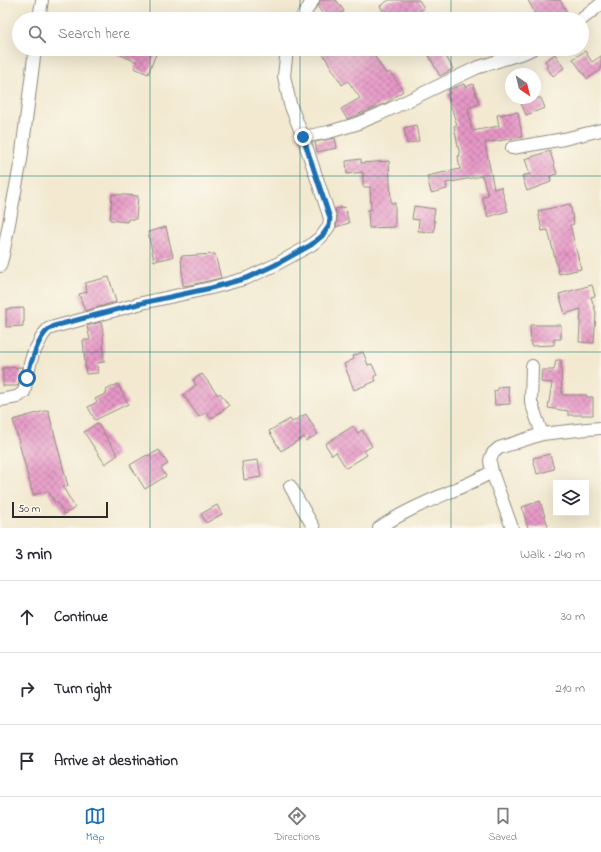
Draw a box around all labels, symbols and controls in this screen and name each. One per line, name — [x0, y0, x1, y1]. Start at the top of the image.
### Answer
search box — [12, 12, 589, 56]
icon: search — [26, 23, 48, 45]
text: Search here — [58, 23, 130, 45]
north arrow — [505, 68, 541, 104]
route end — [294, 128, 312, 146]
route start — [18, 369, 36, 387]
map controls — [553, 480, 589, 516]
button: layers — [553, 480, 589, 516]
scale bar — [12, 500, 108, 519]
text: 50 m — [18, 501, 40, 517]
text: 3 min — [16, 542, 52, 567]
text: Walk · 240 m — [520, 545, 585, 564]
icon: ahead — [16, 606, 38, 628]
text: Continue — [54, 606, 108, 628]
text: 30 m — [561, 607, 585, 626]
icon: right — [16, 678, 38, 700]
text: Turn right — [54, 678, 112, 700]
text: 210 m — [555, 679, 585, 698]
icon: arrive — [16, 750, 38, 772]
text: Arrive at destination — [54, 750, 178, 772]
tab: Map — [84, 805, 106, 845]
tab: Directions — [274, 805, 320, 845]
tab: Saved — [488, 805, 517, 845]

